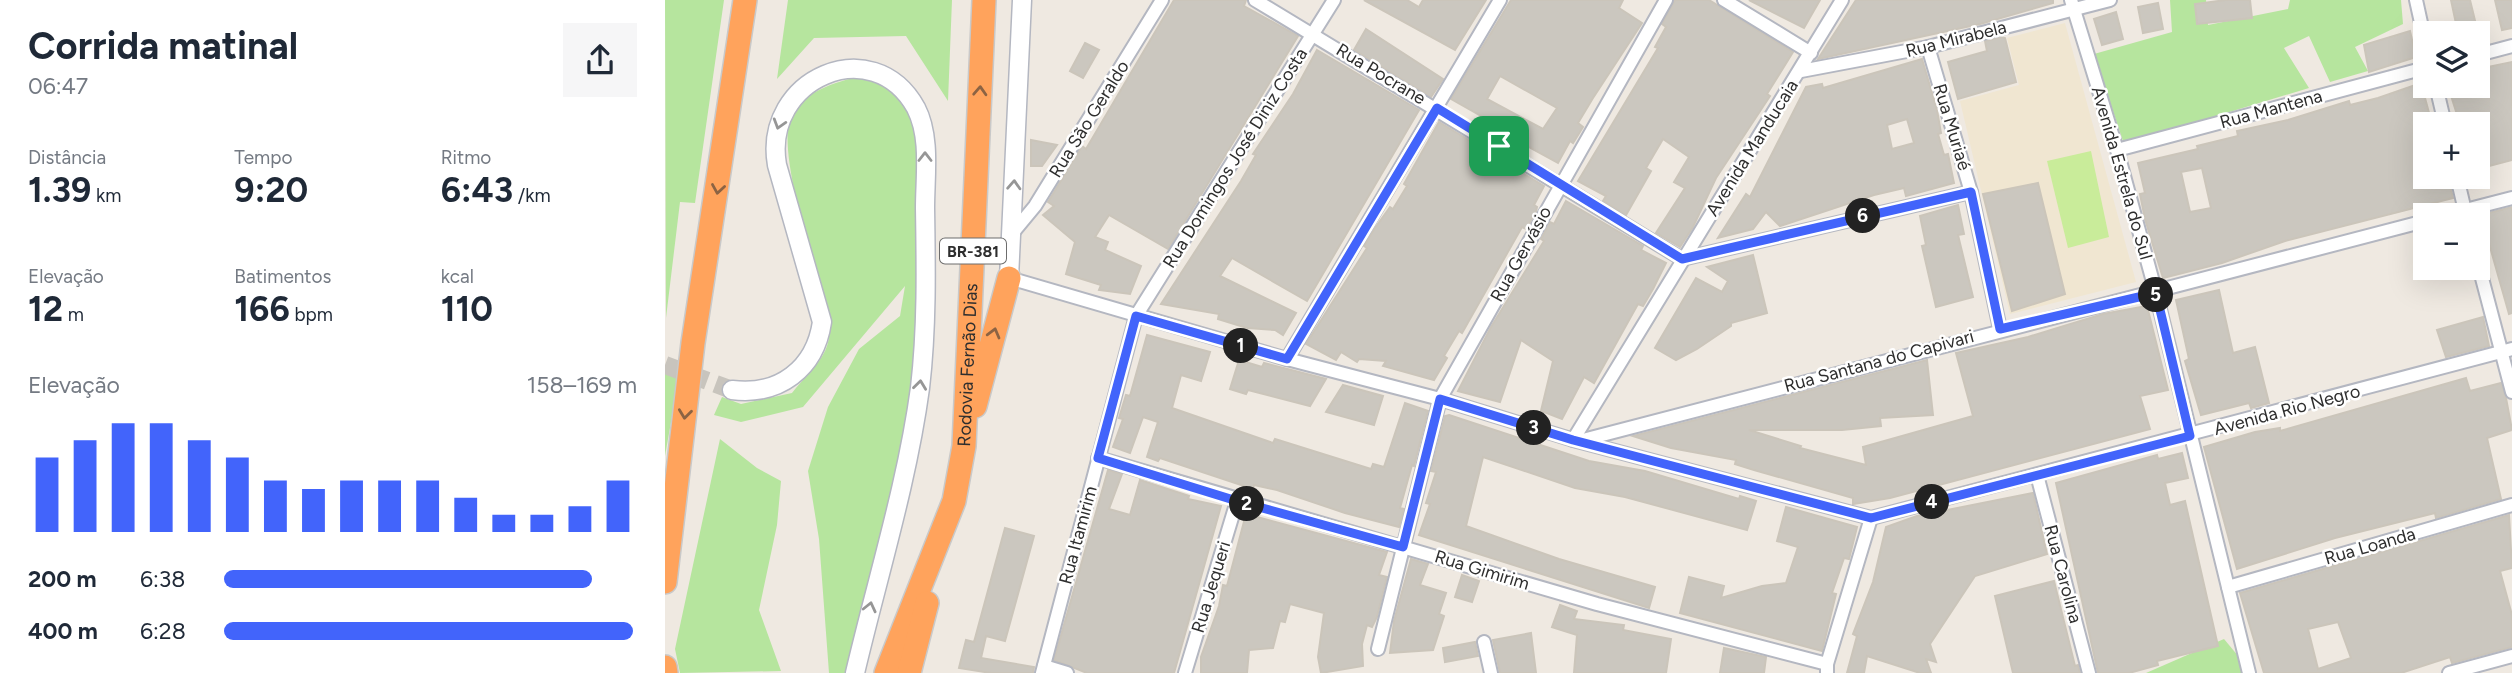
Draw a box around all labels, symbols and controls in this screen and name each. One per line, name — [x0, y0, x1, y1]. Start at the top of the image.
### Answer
street label: Rua Mirabela — [1903, 16, 2009, 62]
map controls — [2413, 21, 2490, 280]
button: layers — [2413, 21, 2490, 98]
text: Corrida matinal — [28, 23, 298, 69]
button: share — [563, 23, 637, 97]
street label: Rua Pocrane — [1332, 39, 1430, 109]
street label: Rua Domingos José Diniz Costa — [1158, 44, 1312, 272]
street label: Rua São Geraldo — [1044, 56, 1134, 182]
text: 06:47 — [28, 72, 88, 100]
street label: Avenida Manducaia — [1701, 76, 1803, 220]
street label: Rua Muriaé — [1928, 81, 1976, 173]
street label: Avenida Estrela do Sul — [2087, 84, 2157, 262]
street label: Rua Mantena — [2217, 85, 2325, 133]
one-way arrow — [972, 86, 987, 97]
button: + — [2413, 112, 2490, 189]
pin — [1469, 116, 1529, 176]
one-way arrow — [772, 118, 787, 130]
icon: arrive — [1480, 127, 1518, 165]
text: Distância — [28, 146, 106, 169]
text: Tempo — [234, 146, 292, 169]
text: Ritmo — [441, 146, 491, 169]
one-way arrow — [917, 152, 933, 162]
text: 1.39 — [28, 169, 91, 211]
text: 9:20 — [234, 169, 308, 211]
text: 6:43 — [441, 169, 513, 211]
one-way arrow — [1006, 180, 1021, 191]
one-way arrow — [711, 183, 726, 195]
text: km — [91, 184, 121, 207]
text: /km — [513, 184, 551, 207]
pin: 6 — [1845, 198, 1881, 234]
street label: Rua Gervásio — [1486, 202, 1556, 306]
button: − — [2413, 203, 2490, 280]
text: 6 — [1857, 204, 1868, 227]
road number: BR-381 — [940, 238, 1006, 264]
text: Elevação — [28, 265, 104, 288]
text: Batimentos — [234, 265, 331, 288]
text: kcal — [441, 265, 474, 288]
pin: 5 — [2139, 278, 2173, 312]
street label: Rodovia Fernão Dias — [953, 283, 982, 447]
text: 5 — [2150, 283, 2161, 306]
text: 12 — [28, 288, 63, 330]
text: 166 — [234, 288, 290, 330]
text: 110 — [441, 288, 493, 330]
text: m — [63, 303, 84, 326]
text: bpm — [290, 303, 333, 326]
street label: Rua Santana do Capivari — [1782, 325, 1976, 397]
one-way arrow — [986, 327, 1001, 339]
pin: 1 — [1223, 328, 1259, 364]
text: 1 — [1236, 334, 1245, 357]
text: Elevação — [28, 371, 120, 399]
text: 158–169 m — [527, 371, 637, 399]
one-way arrow — [912, 379, 927, 391]
street label: Avenida Rio Negro — [2211, 380, 2363, 440]
one-way arrow — [677, 408, 692, 420]
pin: 3 — [1517, 410, 1551, 446]
text: 3 — [1528, 416, 1539, 439]
street label: Rua Itamirim — [1054, 483, 1102, 587]
pin: 4 — [1915, 484, 1949, 520]
pin: 2 — [1229, 486, 1265, 522]
text: 4 — [1925, 490, 1938, 513]
text: 2 — [1241, 492, 1252, 515]
street label: Rua Carolina — [2039, 522, 2087, 626]
street label: Rua Loanda — [2322, 523, 2418, 569]
street label: Rua Jequeri — [1187, 539, 1235, 635]
street label: Rua Gimirim — [1432, 545, 1532, 595]
text: 200 m — [28, 565, 97, 593]
text: 6:38 — [140, 565, 185, 593]
one-way arrow — [862, 601, 877, 613]
text: 400 m — [28, 617, 98, 645]
text: 6:28 — [140, 617, 186, 645]

